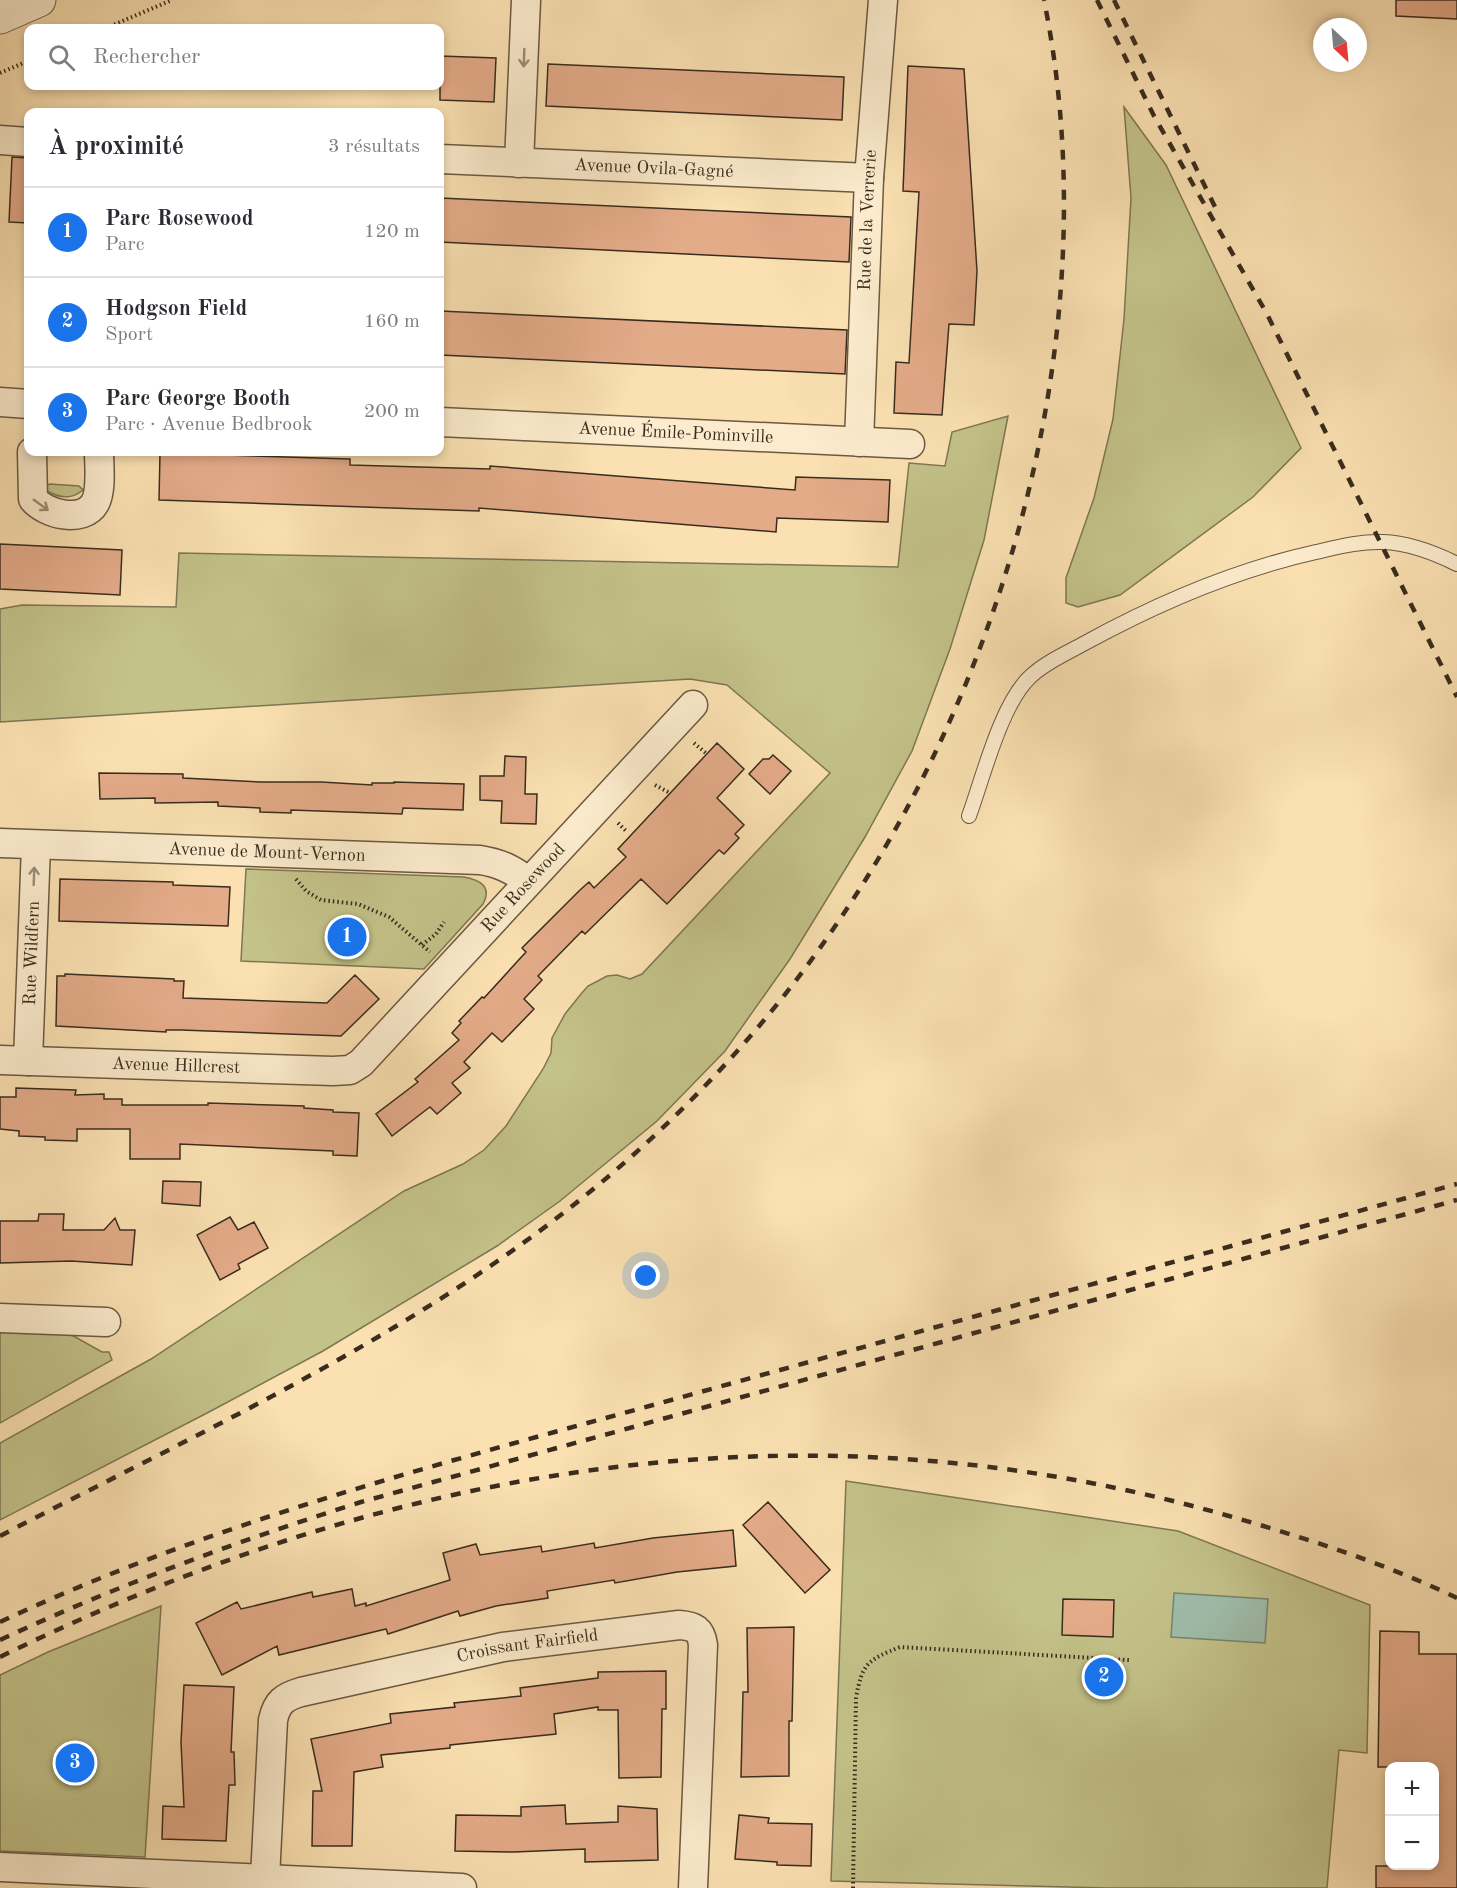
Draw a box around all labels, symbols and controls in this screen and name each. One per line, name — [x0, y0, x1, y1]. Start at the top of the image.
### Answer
north arrow — [1313, 18, 1367, 72]
search box — [24, 24, 444, 90]
icon: search — [45, 41, 78, 74]
text: Rechercher — [93, 46, 200, 68]
one-way arrow — [518, 48, 529, 68]
text: À proximité — [48, 134, 184, 160]
text: 3 résultats — [328, 137, 420, 157]
street label: Rue de la Verrerie — [856, 149, 880, 291]
street label: Avenue Ovila-Gagné — [574, 156, 734, 181]
text: Parc Rosewood — [105, 208, 254, 230]
text: 1 — [62, 222, 73, 242]
text: 120 m — [364, 222, 420, 242]
text: Parc — [105, 235, 145, 255]
text: Hodgson Field — [105, 298, 247, 320]
text: 2 — [62, 312, 73, 332]
text: 160 m — [364, 312, 420, 332]
text: Sport — [105, 325, 153, 345]
text: Parc George Booth — [105, 388, 290, 410]
text: 3 — [62, 402, 73, 422]
text: 200 m — [364, 402, 420, 422]
text: Parc · Avenue Bedbrook — [105, 415, 313, 435]
street label: Avenue Émile-Pominville — [578, 418, 774, 447]
one-way arrow — [33, 498, 49, 511]
street label: Avenue de Mount-Vernon — [168, 840, 366, 865]
street label: Rue Rosewood — [478, 840, 569, 936]
one-way arrow — [29, 867, 40, 887]
street label: Rue Wildfern — [21, 900, 43, 1006]
pin: 1 — [328, 914, 366, 960]
street label: Avenue Hillcrest — [111, 1055, 241, 1077]
your location — [631, 1261, 660, 1290]
street label: Croissant Fairfield — [455, 1626, 599, 1666]
pin: 2 — [1084, 1654, 1124, 1700]
pin: 3 — [56, 1740, 94, 1786]
map controls — [1385, 1762, 1439, 1870]
button: + — [1385, 1762, 1439, 1816]
button: − — [1385, 1816, 1439, 1870]

